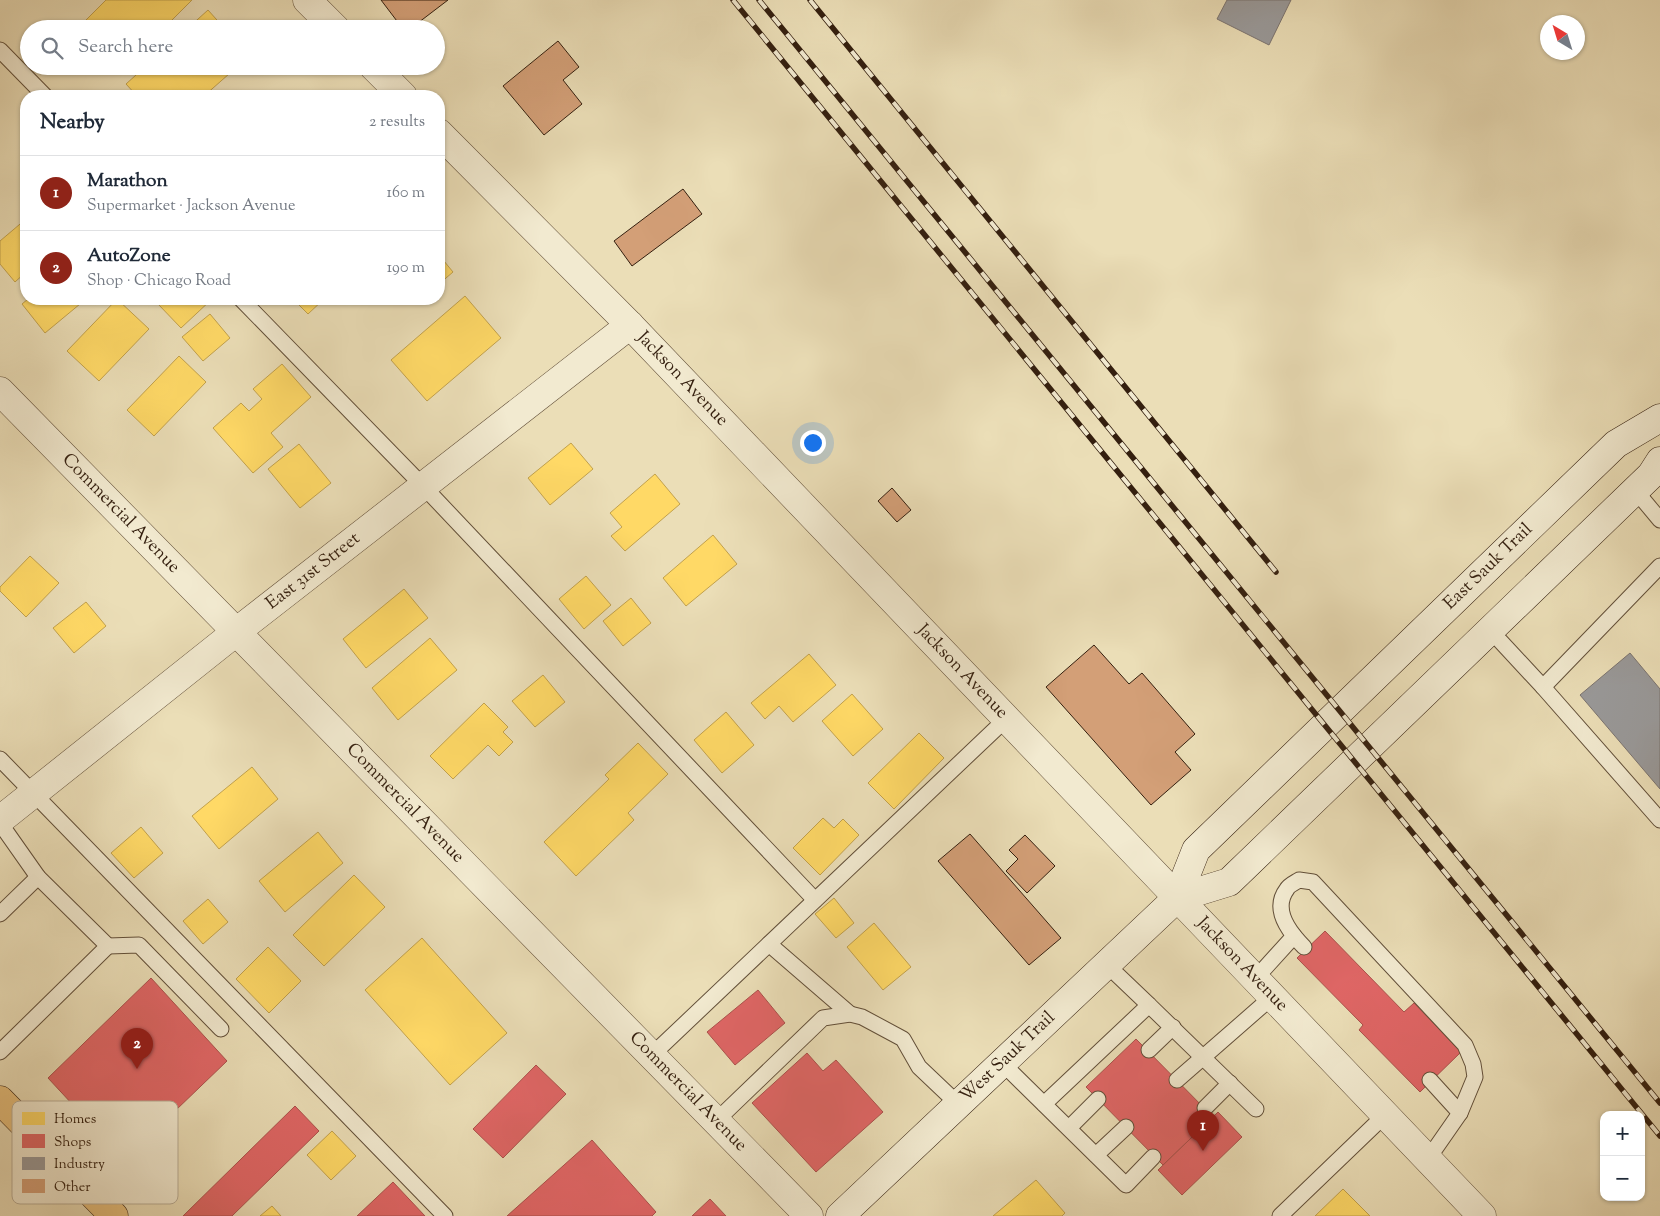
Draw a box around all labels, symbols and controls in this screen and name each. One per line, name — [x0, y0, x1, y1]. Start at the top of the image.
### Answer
north arrow — [1540, 15, 1585, 60]
search box — [20, 20, 445, 75]
icon: search — [38, 34, 66, 62]
text: Search here — [78, 34, 173, 61]
text: Nearby — [40, 108, 105, 138]
text: 2 results — [369, 111, 425, 134]
text: Marathon — [87, 168, 168, 195]
text: 1 — [53, 182, 59, 205]
text: 160 m — [387, 182, 425, 205]
text: Supermarket · Jackson Avenue — [87, 195, 296, 218]
text: AutoZone — [87, 243, 171, 270]
text: 2 — [52, 257, 60, 280]
text: 190 m — [387, 257, 425, 280]
text: Shop · Chicago Road — [87, 270, 231, 293]
street label: Jackson Avenue — [629, 325, 734, 433]
your location — [800, 430, 826, 456]
street label: Commercial Avenue — [55, 448, 185, 580]
street label: East Sauk Trail — [1438, 518, 1539, 617]
street label: East 31st Street — [261, 527, 366, 617]
street label: Jackson Avenue — [909, 618, 1014, 725]
street label: Commercial Avenue — [340, 738, 470, 870]
street label: Jackson Avenue — [1189, 911, 1294, 1018]
street label: West Sauk Trail — [954, 1006, 1062, 1109]
street label: Commercial Avenue — [623, 1026, 753, 1158]
pin: 2 — [121, 1028, 153, 1069]
legend — [12, 1101, 178, 1204]
text: Homes — [54, 1110, 96, 1130]
pin: 1 — [1187, 1110, 1219, 1151]
map controls — [1600, 1111, 1645, 1201]
button: + — [1600, 1111, 1645, 1156]
text: Shops — [54, 1133, 91, 1153]
text: Industry — [54, 1155, 105, 1175]
button: − — [1600, 1156, 1645, 1201]
text: Other — [54, 1178, 91, 1198]

